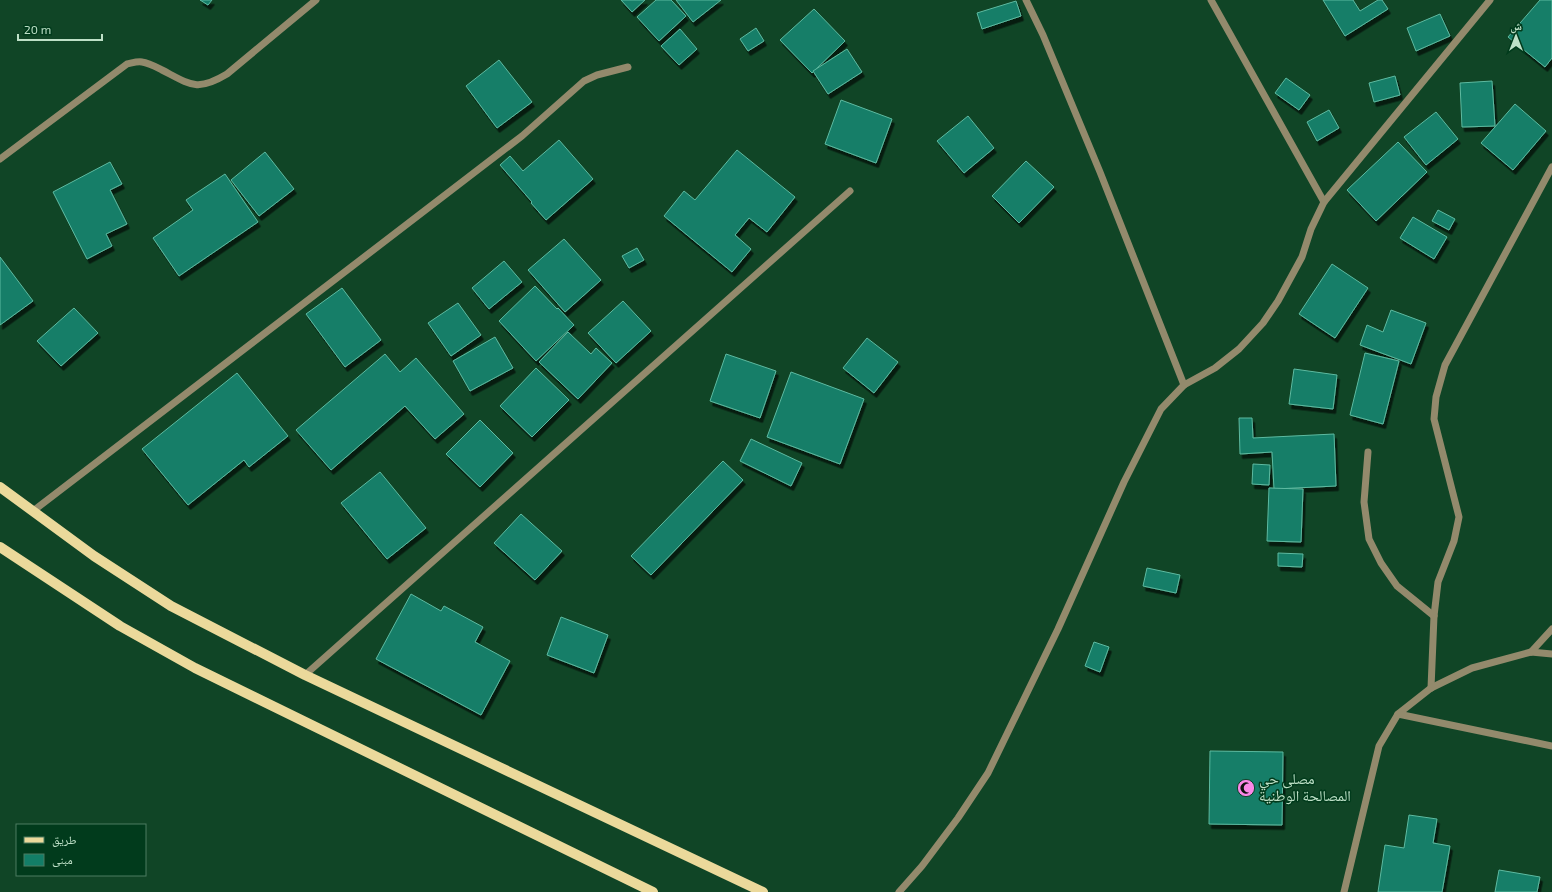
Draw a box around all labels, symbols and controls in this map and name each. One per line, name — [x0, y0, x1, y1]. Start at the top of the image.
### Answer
scale bar — [18, 16, 102, 42]
north arrow — [1496, 16, 1536, 56]
text: ش — [1510, 19, 1522, 34]
text: 20 m — [24, 22, 51, 36]
place label: مصلى حي المصالحة الوطنية — [1259, 769, 1351, 805]
mosque icon: مصلى حي المصالحة الوطنية — [1236, 778, 1256, 798]
legend — [16, 824, 146, 876]
text: طريق — [52, 832, 77, 847]
text: مبنى — [52, 852, 73, 867]

